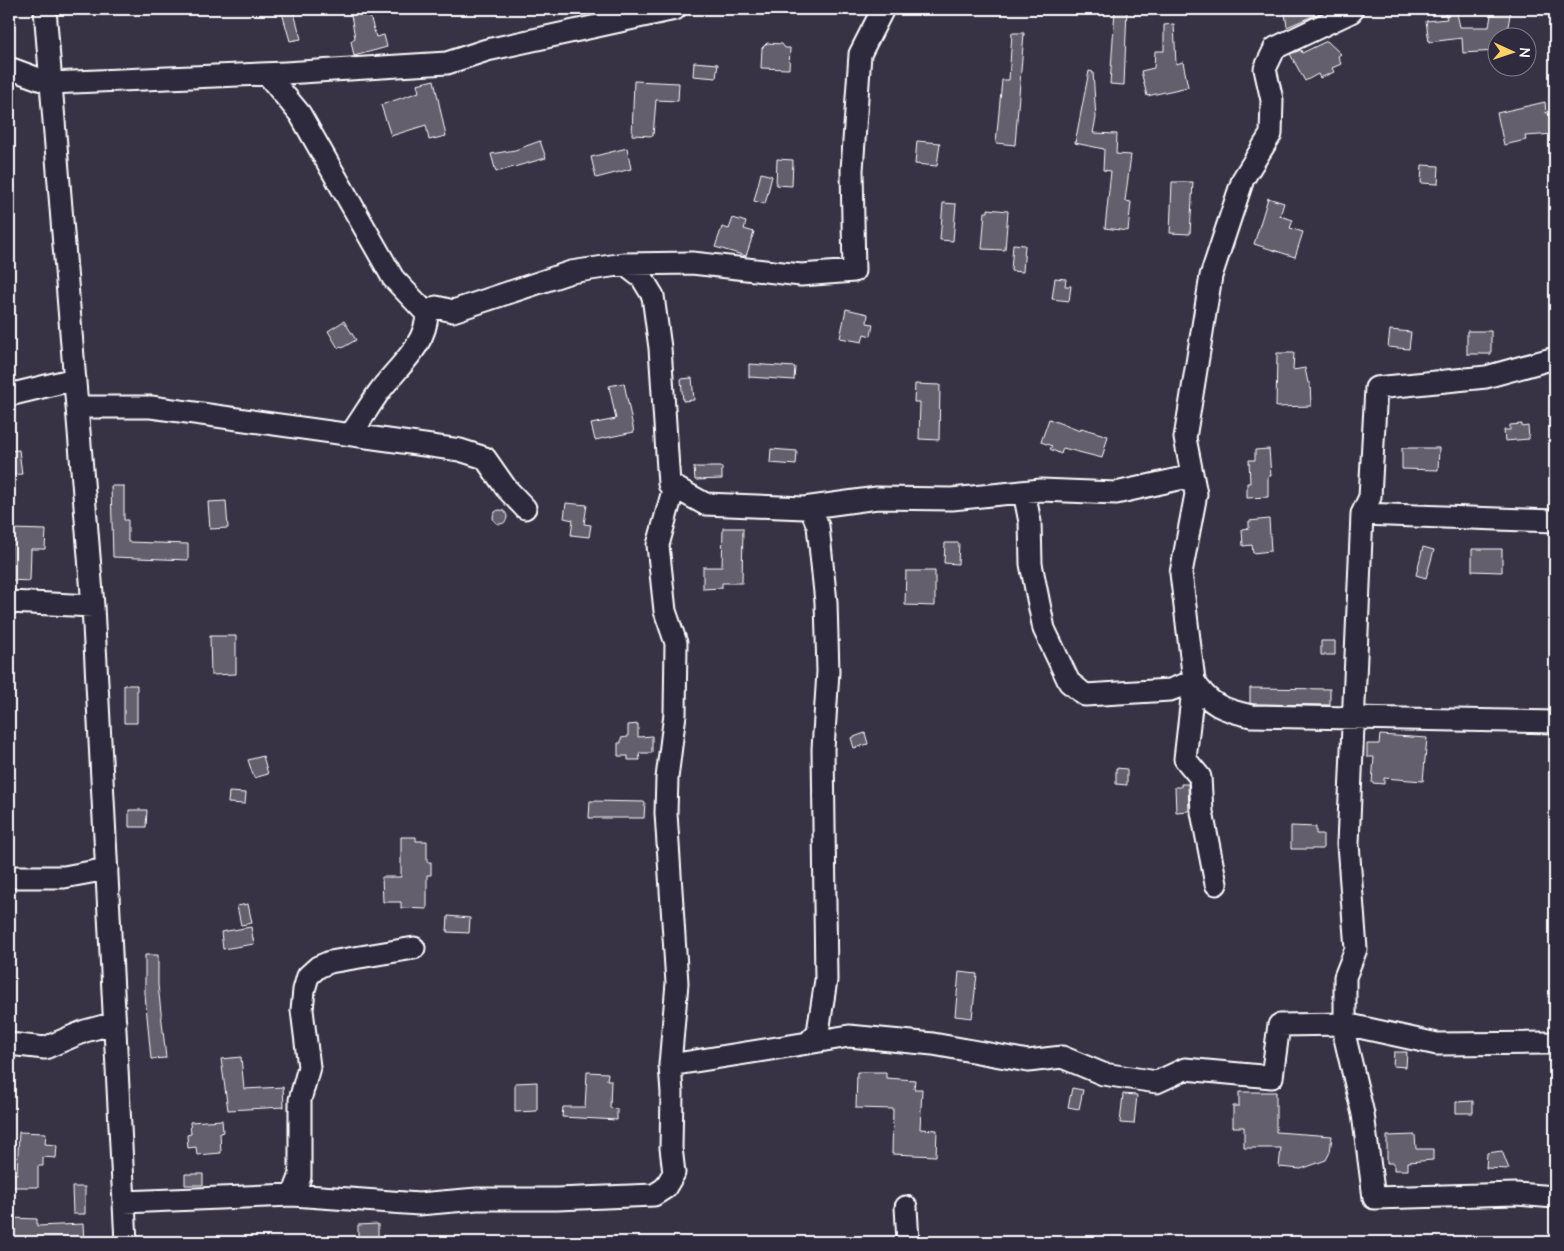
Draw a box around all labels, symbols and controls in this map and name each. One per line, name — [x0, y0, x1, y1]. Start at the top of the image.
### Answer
north arrow — [1486, 28, 1536, 78]
text: N — [1514, 48, 1534, 58]

